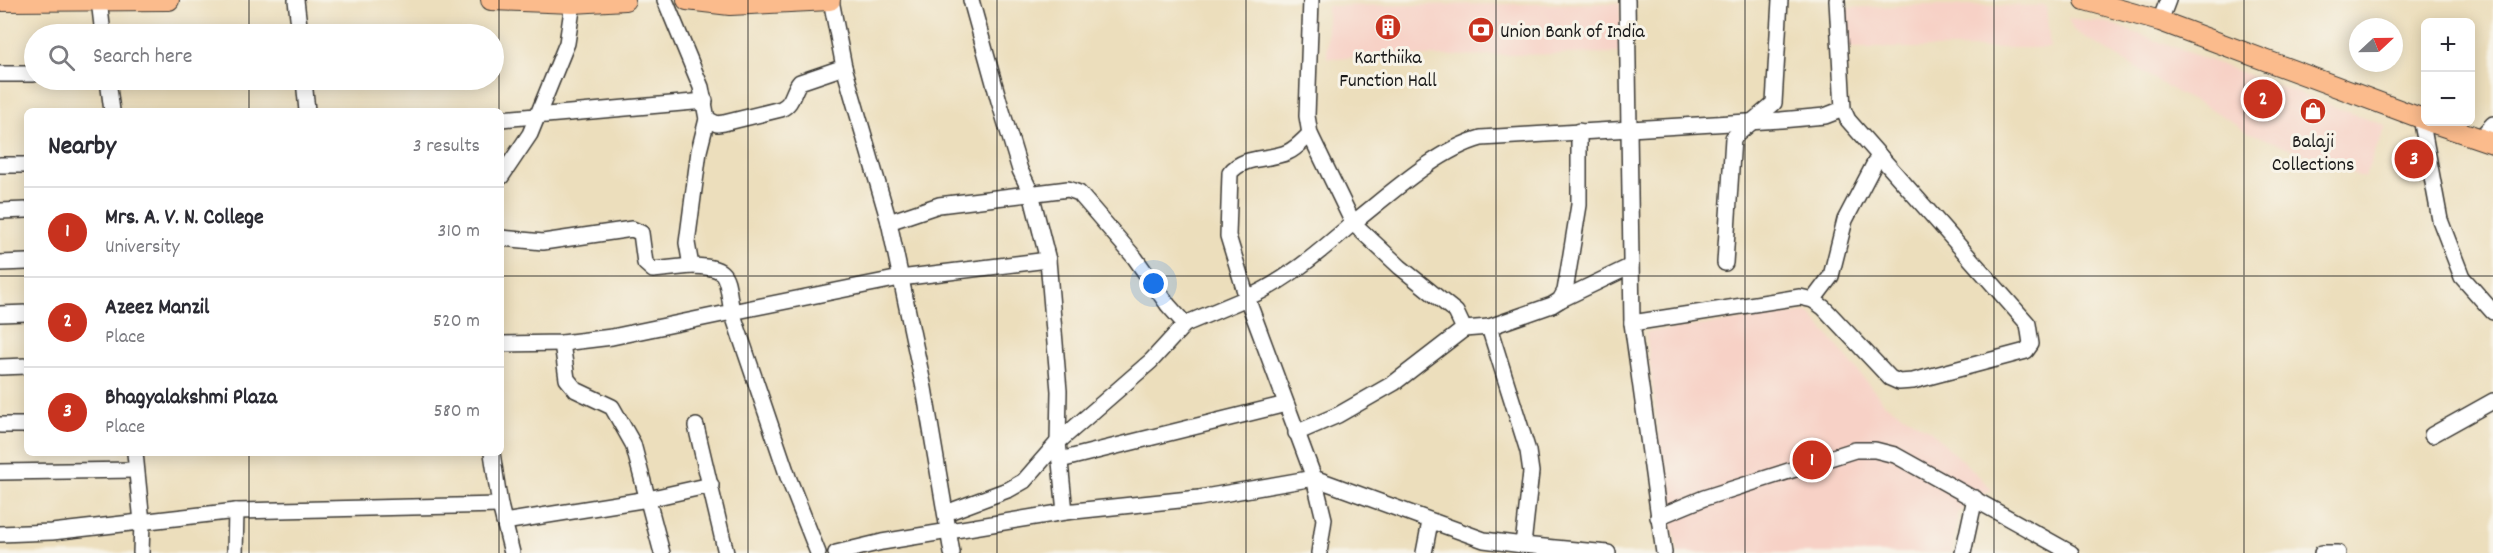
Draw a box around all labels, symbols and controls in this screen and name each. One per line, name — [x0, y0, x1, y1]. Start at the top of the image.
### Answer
building icon: Karthiika Function Hall — [1373, 12, 1403, 42]
bank icon: Union Bank of India — [1466, 15, 1496, 45]
north arrow — [2349, 18, 2403, 72]
map controls — [2421, 18, 2475, 126]
button: + — [2421, 18, 2475, 72]
place label: Union Bank of India — [1500, 19, 1645, 47]
search box — [24, 24, 504, 90]
icon: search — [45, 41, 78, 74]
text: Search here — [93, 42, 192, 73]
place label: Karthiika Function Hall — [1339, 45, 1437, 96]
button: − — [2421, 72, 2475, 126]
pin: 2 — [2244, 76, 2282, 122]
shop icon: Balaji Collections — [2298, 96, 2328, 126]
text: Nearby — [48, 129, 116, 166]
place label: Balaji Collections — [2272, 129, 2354, 180]
text: 3 results — [413, 133, 480, 161]
pin: 3 — [2394, 136, 2434, 182]
text: Mrs. A. V. N. College — [105, 203, 264, 234]
text: 1 — [65, 218, 70, 246]
text: 310 m — [438, 218, 480, 246]
text: University — [105, 234, 180, 262]
your location — [1139, 269, 1168, 298]
text: Azeez Manzil — [105, 293, 209, 324]
text: 2 — [63, 308, 72, 336]
text: 520 m — [433, 308, 480, 336]
text: Place — [105, 324, 145, 352]
text: Bhagyalakshmi Plaza — [105, 383, 277, 414]
text: 3 — [63, 398, 72, 426]
text: 580 m — [434, 398, 480, 426]
text: Place — [105, 414, 145, 442]
pin: 1 — [1792, 438, 1832, 482]

